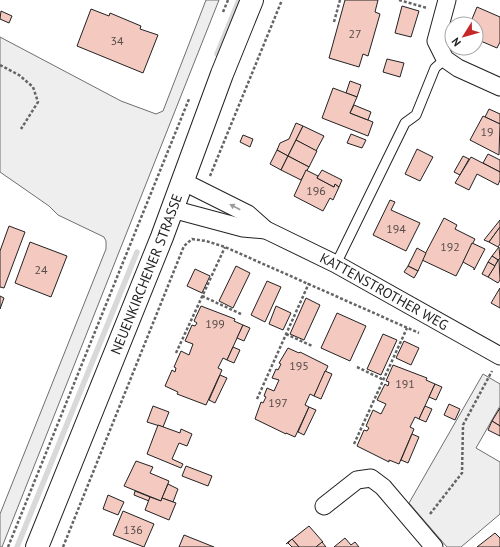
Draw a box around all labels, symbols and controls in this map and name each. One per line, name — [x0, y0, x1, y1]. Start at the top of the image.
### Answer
north arrow — [444, 16, 484, 56]
house number: 27 — [348, 26, 362, 41]
house number: 34 — [110, 33, 124, 48]
text: N — [448, 35, 464, 49]
house number: 19 — [480, 124, 494, 139]
house number: 196 — [306, 183, 326, 198]
street label: NEUENKIRCHENER STRASSE — [107, 191, 186, 357]
one-way arrow — [229, 204, 241, 211]
house number: 194 — [386, 221, 406, 236]
house number: 192 — [440, 239, 460, 254]
street label: KATTENSTROTHER WEG — [317, 249, 452, 334]
house number: 24 — [34, 262, 48, 277]
house number: 199 — [205, 316, 225, 331]
house number: 195 — [289, 358, 309, 373]
house number: 191 — [395, 376, 415, 391]
house number: 197 — [268, 395, 288, 410]
house number: 136 — [123, 522, 143, 537]

